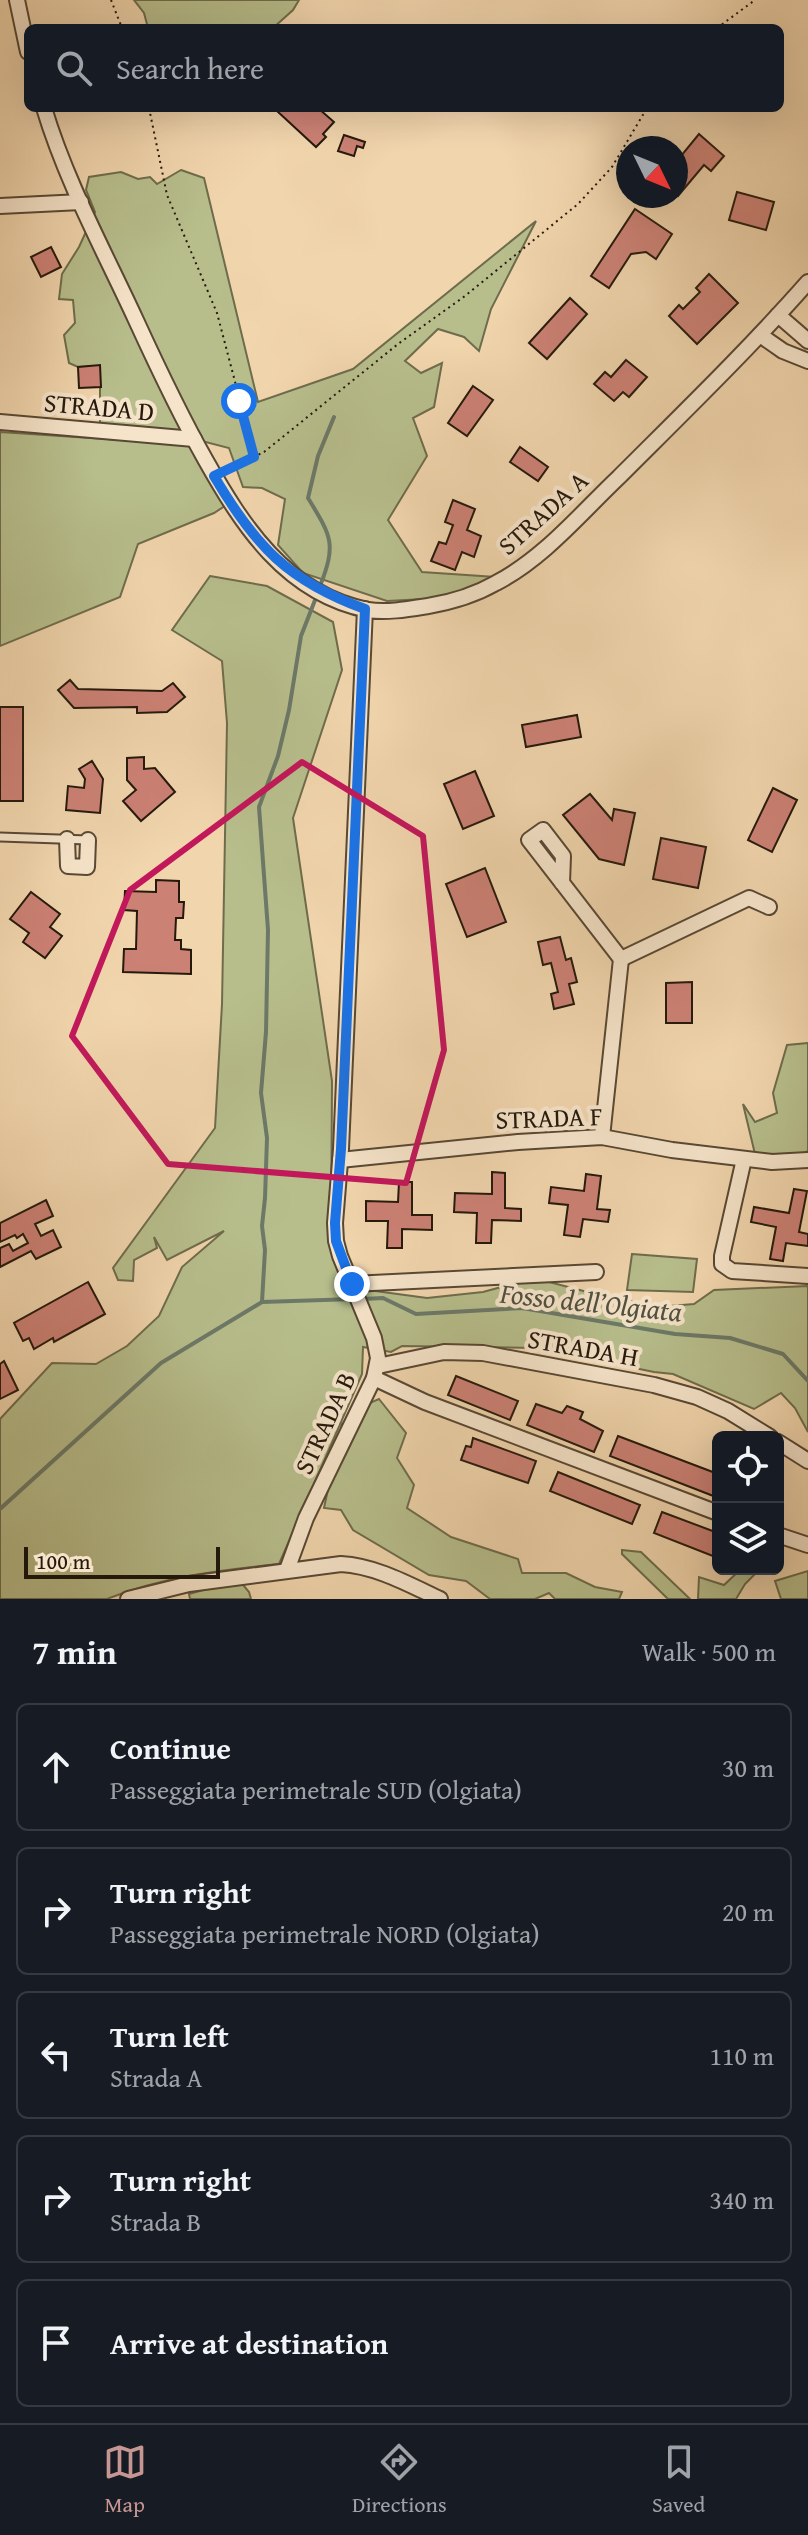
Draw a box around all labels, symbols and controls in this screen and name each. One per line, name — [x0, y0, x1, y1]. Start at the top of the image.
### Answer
search box — [24, 24, 784, 112]
icon: search — [52, 46, 96, 90]
text: Search here — [116, 46, 264, 90]
north arrow — [616, 136, 688, 208]
street label: STRADA D — [42, 382, 156, 431]
route start — [221, 383, 257, 419]
street label: STRADA A — [489, 461, 597, 564]
street label: STRADA F — [495, 1096, 603, 1139]
route end — [334, 1266, 370, 1302]
water label: Fosso dell’Olgiata — [497, 1271, 684, 1331]
street label: STRADA H — [525, 1319, 642, 1376]
street label: STRADA B — [284, 1365, 365, 1481]
map controls — [712, 1431, 784, 1575]
button: locate — [712, 1431, 784, 1503]
button: layers — [712, 1503, 784, 1575]
scale bar — [24, 1543, 220, 1579]
text: 100 m — [36, 1545, 91, 1577]
text: 7 min — [32, 1627, 117, 1676]
text: Walk · 500 m — [642, 1632, 776, 1671]
text: Continue — [110, 1726, 231, 1770]
icon: ahead — [34, 1745, 78, 1789]
text: 30 m — [722, 1748, 774, 1787]
text: Passeggiata perimetrale SUD (Olgiata) — [110, 1770, 522, 1809]
text: Turn right — [110, 1870, 251, 1914]
icon: right — [34, 1889, 78, 1933]
text: 20 m — [722, 1892, 774, 1931]
text: Passeggiata perimetrale NORD (Olgiata) — [110, 1914, 540, 1953]
text: Turn left — [110, 2014, 229, 2058]
icon: left — [34, 2033, 78, 2077]
text: 110 m — [709, 2036, 774, 2075]
text: Strada A — [110, 2058, 202, 2097]
text: Turn right — [110, 2158, 251, 2202]
icon: right — [34, 2177, 78, 2221]
text: 340 m — [709, 2180, 774, 2219]
text: Strada B — [110, 2202, 201, 2241]
icon: arrive — [34, 2321, 78, 2365]
text: Arrive at destination — [110, 2321, 388, 2365]
tab: Map — [103, 2440, 147, 2520]
tab: Directions — [352, 2440, 447, 2520]
tab: Saved — [652, 2440, 705, 2520]

